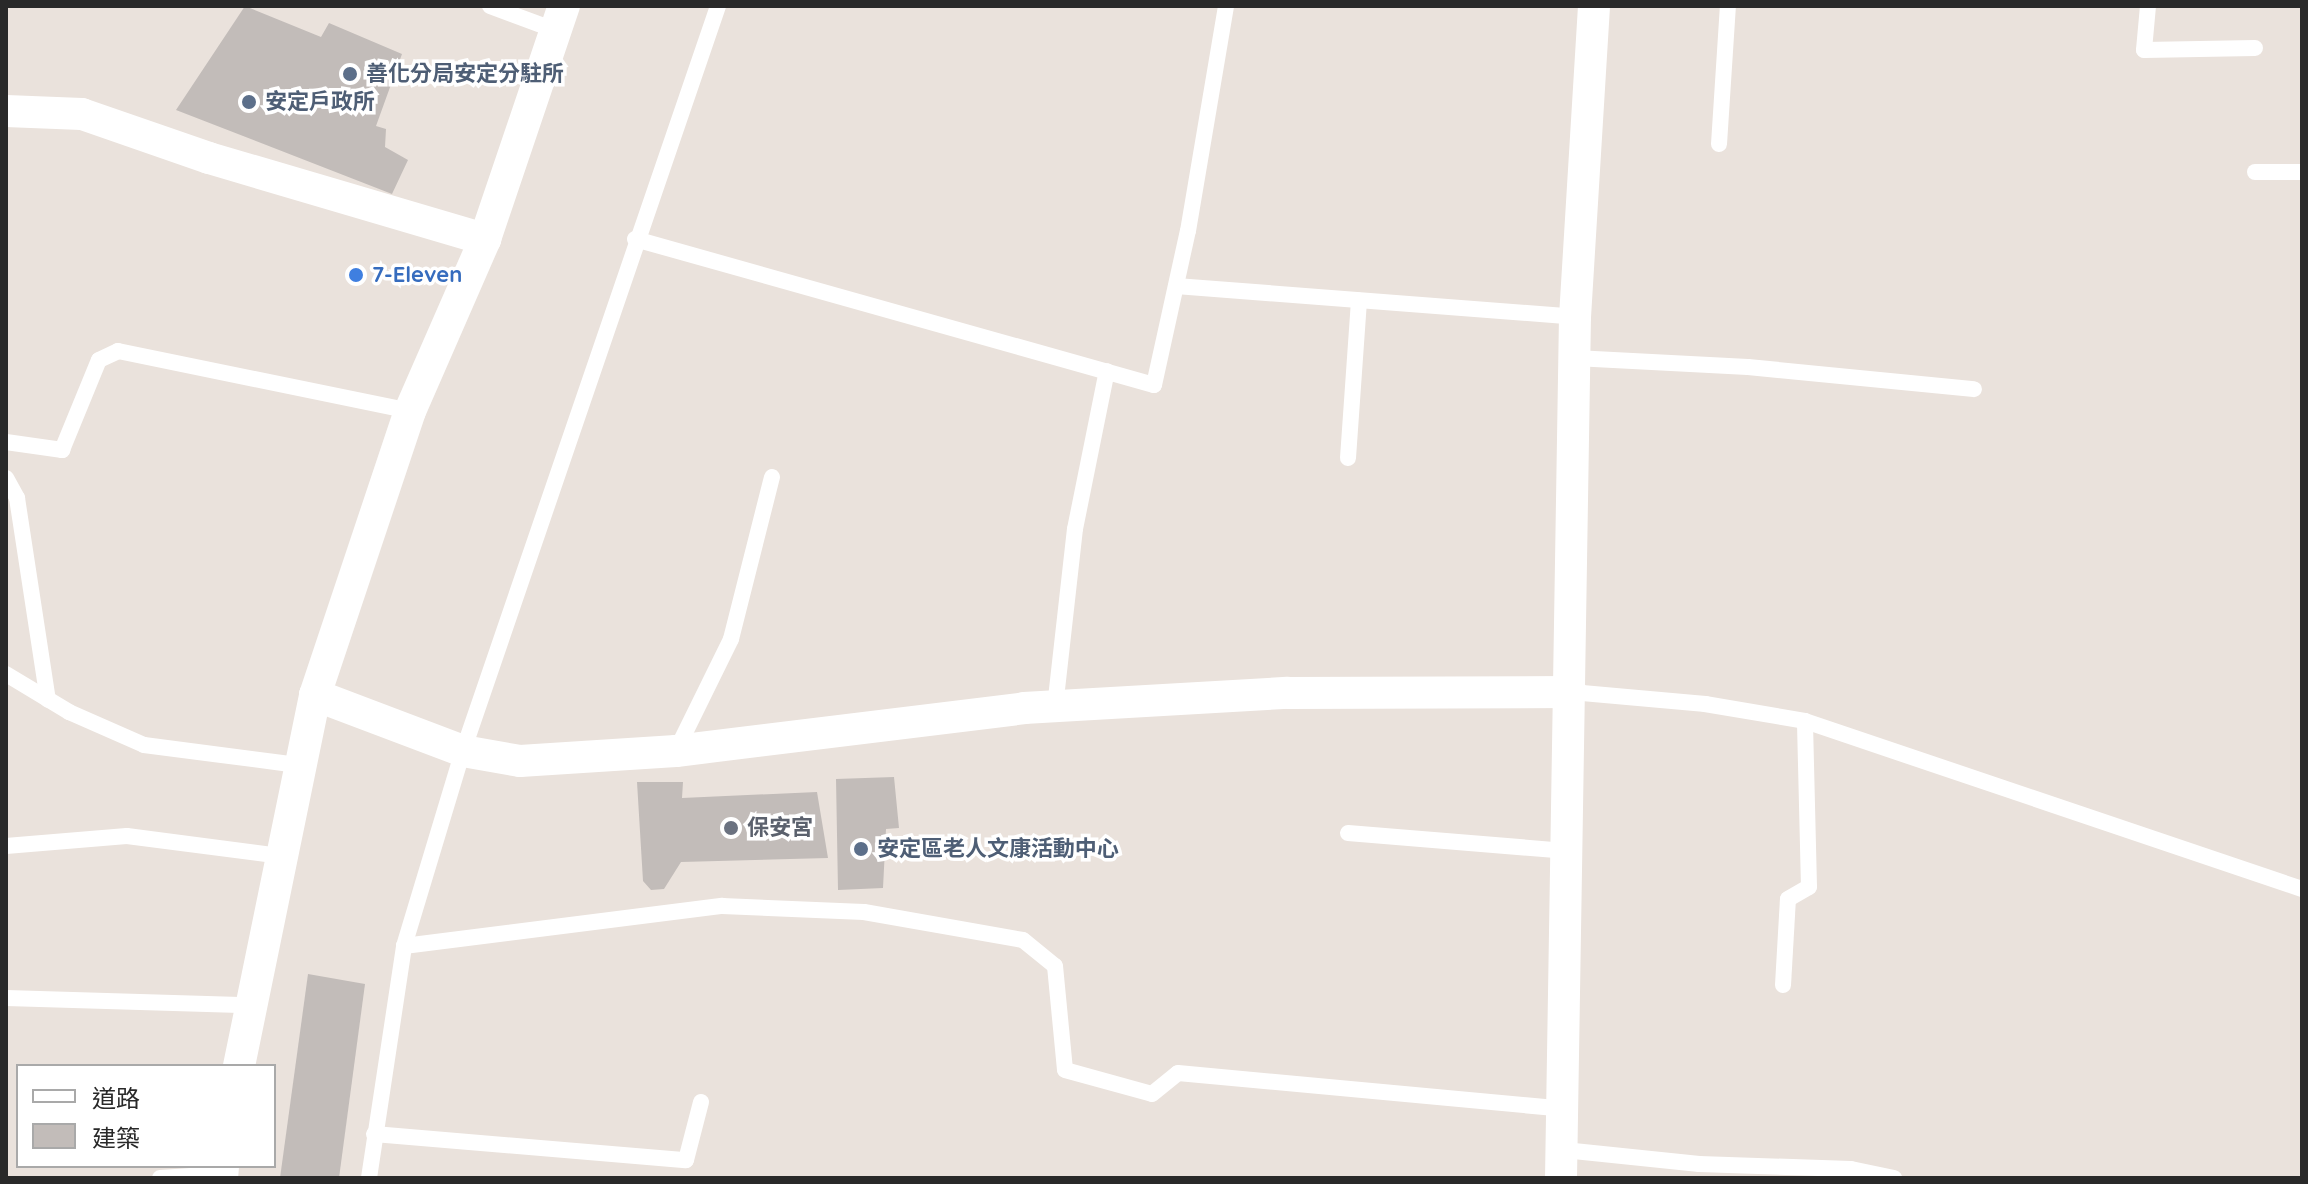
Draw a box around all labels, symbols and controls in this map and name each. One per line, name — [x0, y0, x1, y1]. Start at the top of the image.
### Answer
place label: 善化分局安定分駐所 — [366, 61, 564, 87]
marker: 善化分局安定分駐所 — [341, 65, 359, 83]
place label: 安定戶政所 — [265, 89, 375, 115]
marker: 安定戶政所 — [240, 93, 258, 111]
place label: 7-Eleven — [372, 262, 462, 288]
marker: 7-Eleven — [347, 266, 365, 284]
place label: 保安宮 — [747, 815, 813, 841]
marker: 保安宮 — [722, 819, 740, 837]
place label: 安定區老人文康活動中心 — [877, 836, 1119, 862]
marker: 安定區老人文康活動中心 — [852, 840, 870, 858]
legend — [16, 1064, 276, 1168]
text: 道路 — [92, 1083, 140, 1113]
text: 建築 — [92, 1123, 140, 1153]

